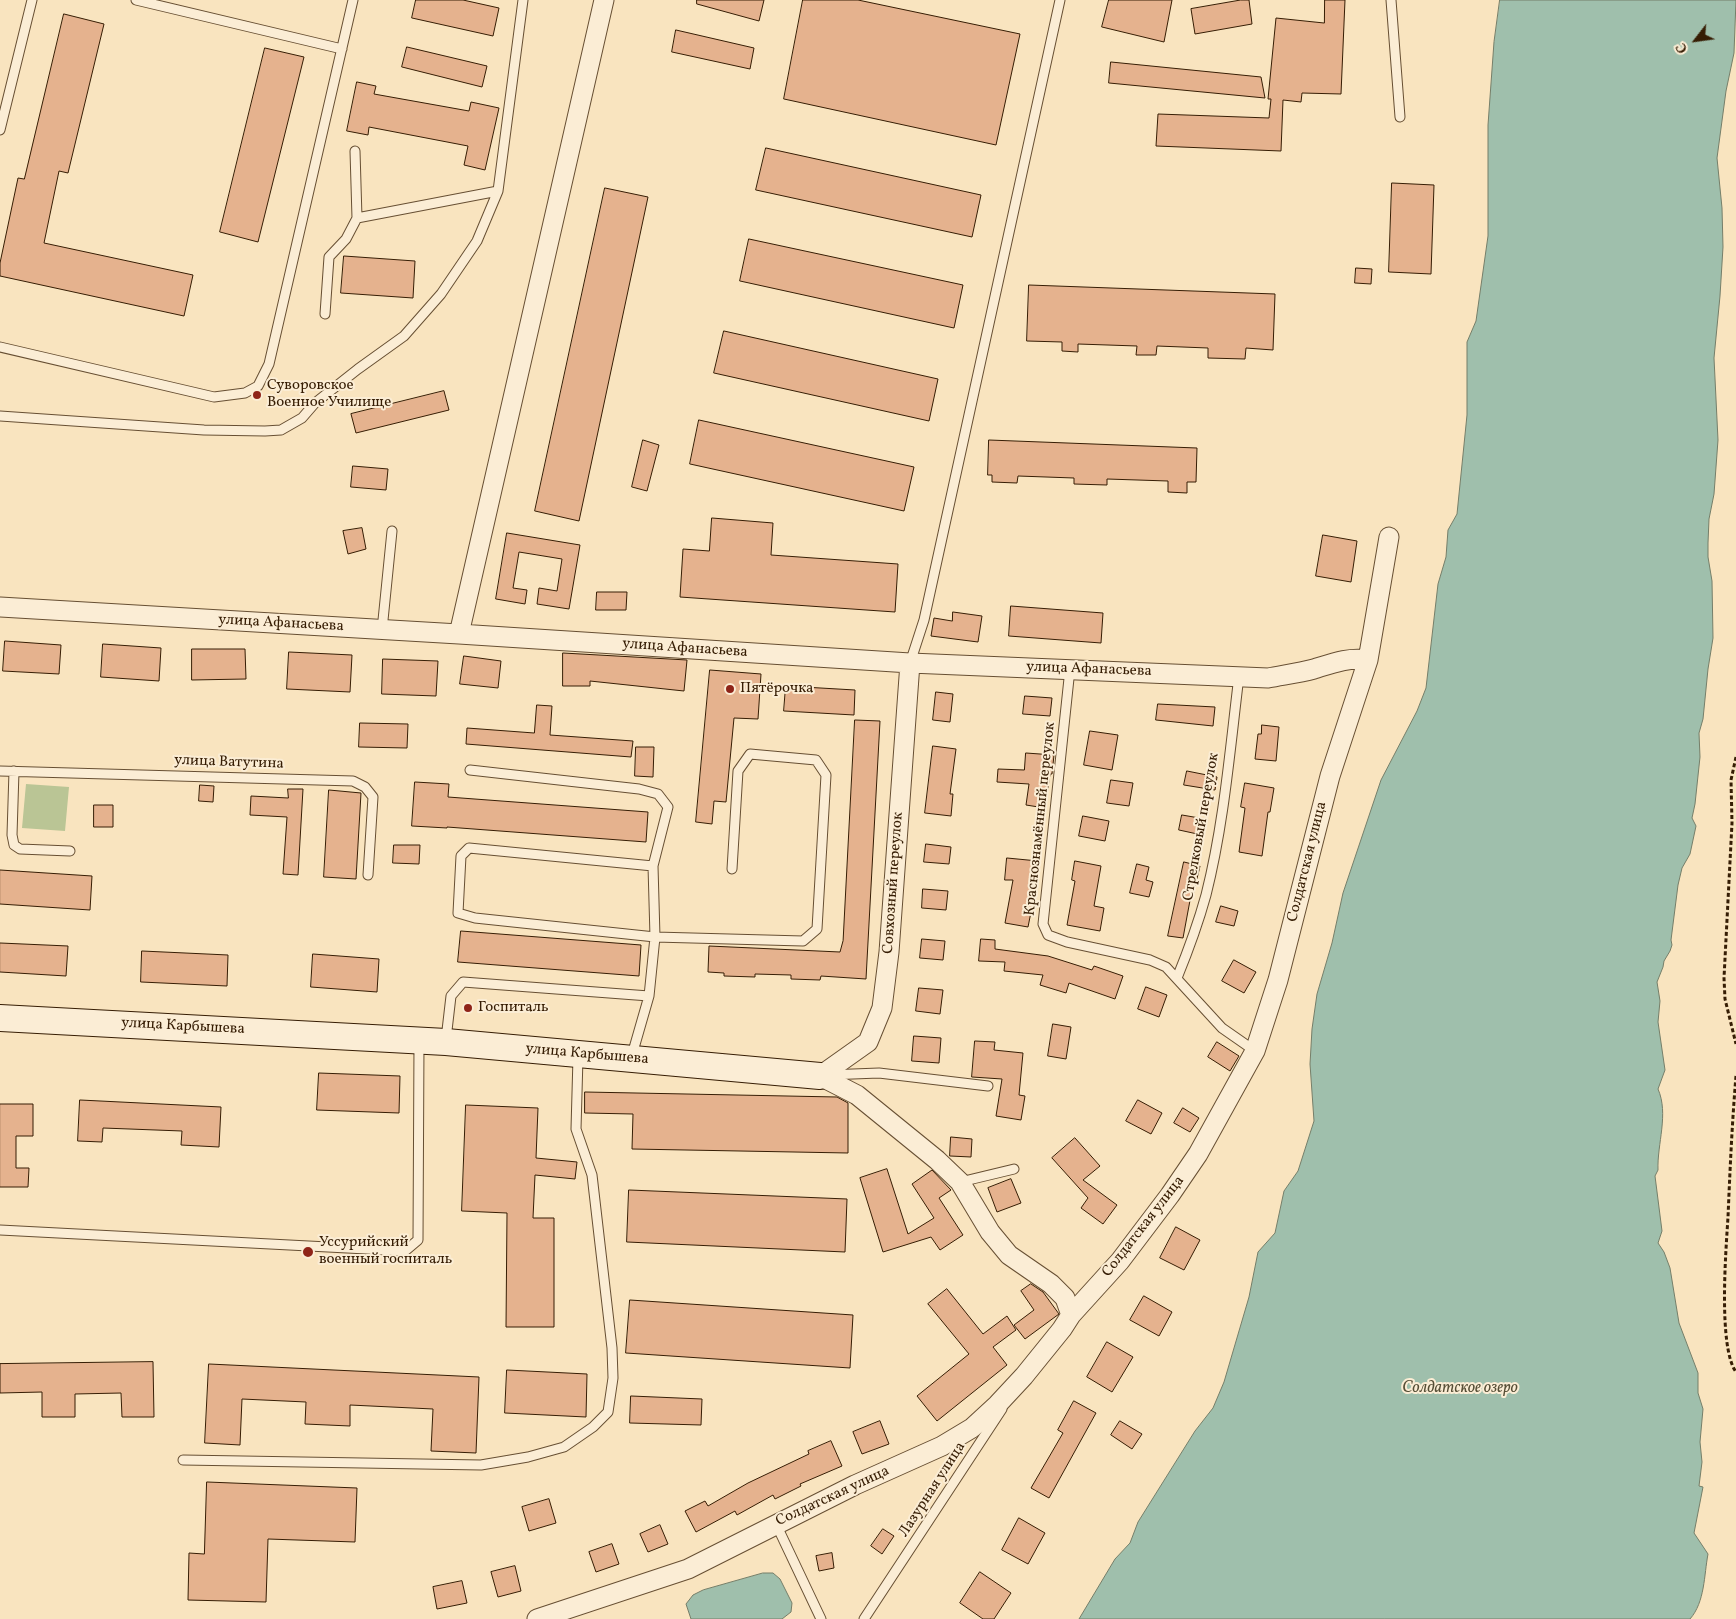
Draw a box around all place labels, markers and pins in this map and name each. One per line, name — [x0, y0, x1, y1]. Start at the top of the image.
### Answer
place label: Суворовское Военное Училище — [267, 377, 391, 412]
marker: Суворовское Военное Училище — [251, 389, 263, 401]
place label: Пятёрочка — [740, 680, 814, 698]
marker: Пятёрочка — [724, 683, 736, 695]
place label: Госпиталь — [478, 999, 549, 1017]
marker: Госпиталь — [462, 1002, 474, 1014]
place label: Уссурийский военный госпиталь — [319, 1234, 452, 1269]
marker: Уссурийский военный госпиталь — [301, 1245, 315, 1259]

